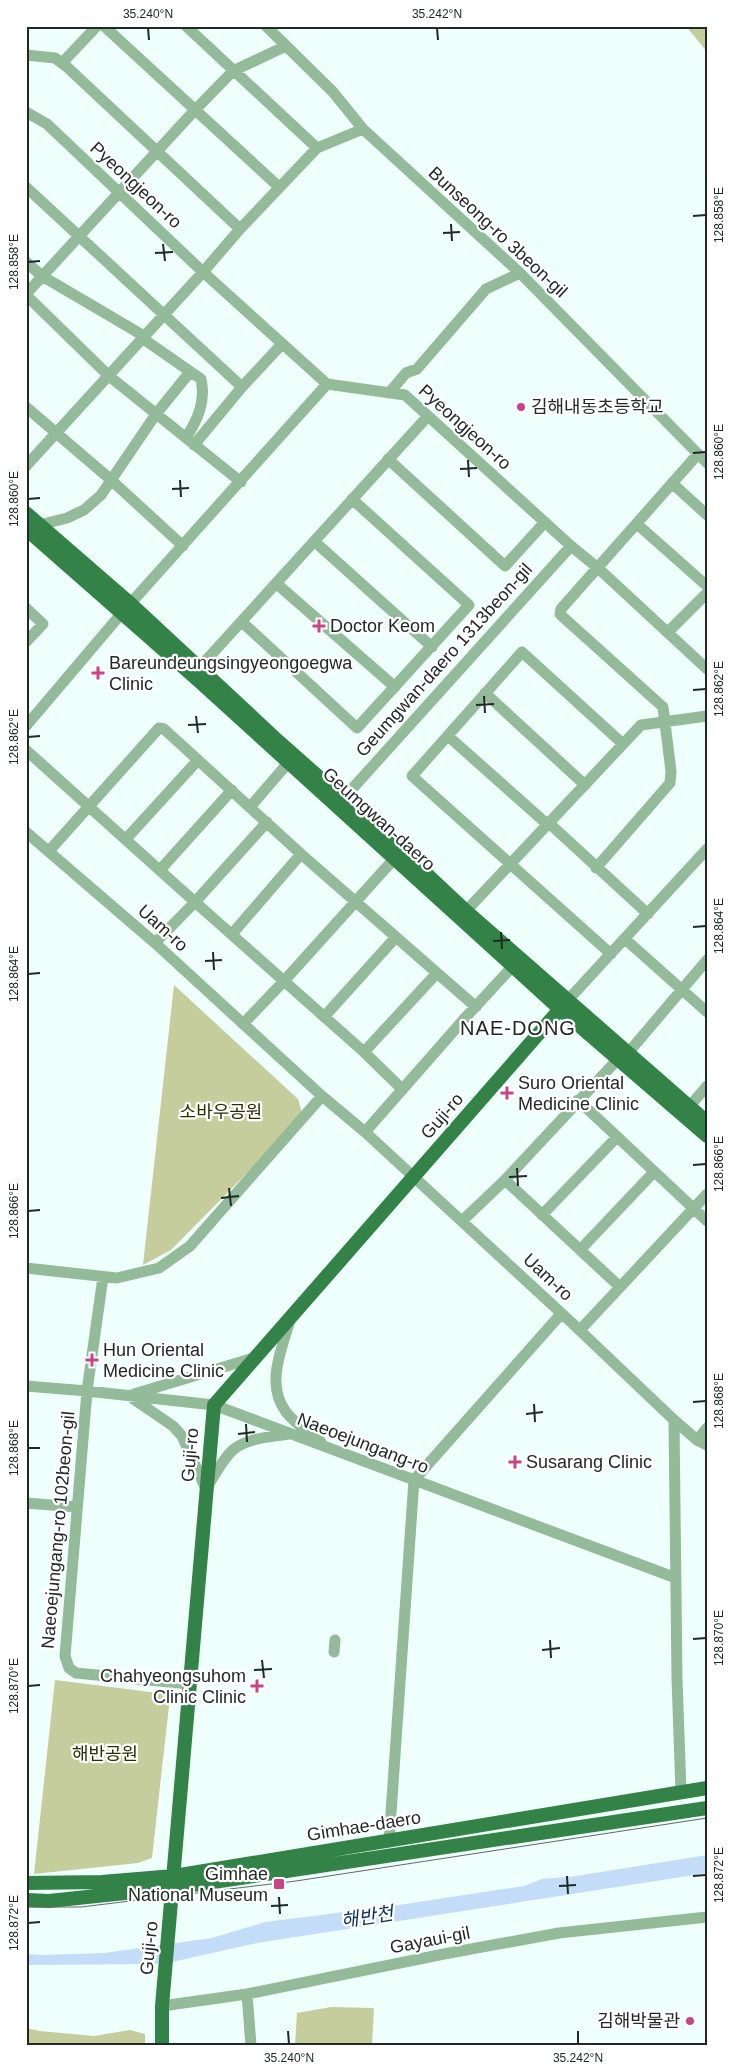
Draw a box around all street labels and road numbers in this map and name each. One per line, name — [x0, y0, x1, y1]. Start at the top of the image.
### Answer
street label: Pyeongjeon-ro — [86, 138, 186, 232]
street label: Bunseong-ro 3beon-gil — [425, 163, 571, 301]
street label: Pyeongjeon-ro — [415, 380, 515, 474]
street label: Geumgwan-daero 1313beon-gil — [352, 559, 536, 761]
street label: Geumgwan-daero — [319, 763, 439, 875]
street label: Uam-ro — [134, 900, 192, 956]
street label: Guji-ro — [417, 1089, 467, 1143]
street label: Uam-ro — [519, 1249, 577, 1305]
street label: Naeoejungang-ro — [294, 1409, 432, 1477]
street label: Naeoejungang-ro 102beon-gil — [38, 1410, 78, 1650]
street label: Guji-ro — [178, 1427, 202, 1483]
street label: Gimhae-daero — [306, 1807, 422, 1845]
street label: Guji-ro — [136, 1920, 162, 1976]
street label: Gayaui-gil — [388, 1922, 472, 1958]

